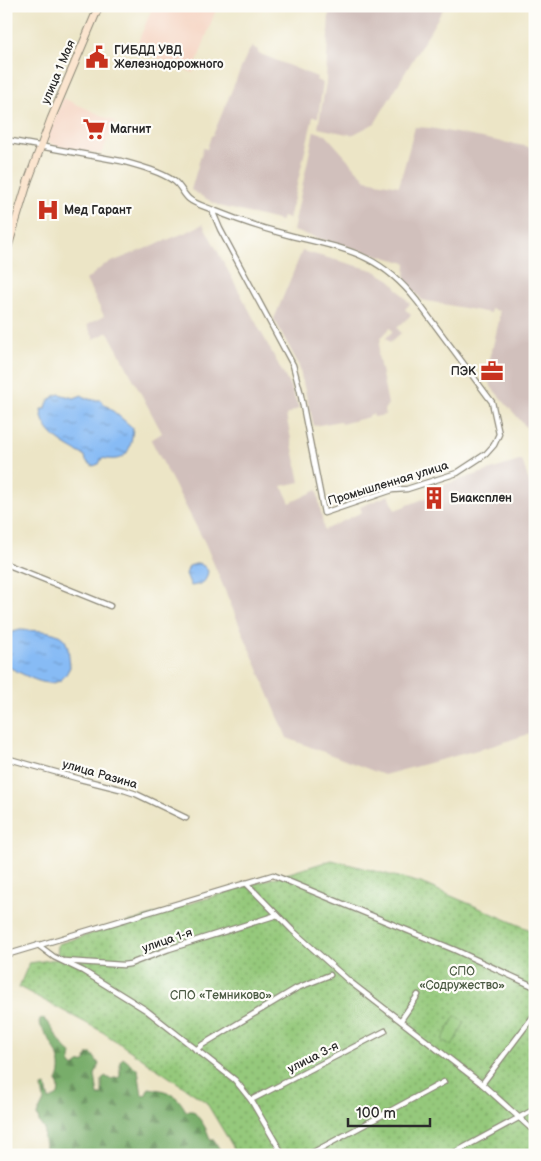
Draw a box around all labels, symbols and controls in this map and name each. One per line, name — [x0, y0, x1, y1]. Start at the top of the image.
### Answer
street label: улица 1 Мая — [38, 38, 79, 106]
place label: ГИБДД УВД Железнодорожного — [114, 43, 224, 72]
public building icon: ГИБДД УВД Железнодорожного — [84, 44, 110, 70]
supermarket icon: Магнит — [81, 116, 107, 142]
place label: Магнит — [110, 122, 152, 137]
hospital icon: Мед Гарант — [35, 197, 61, 223]
place label: Мед Гарант — [64, 203, 132, 218]
office icon: ПЭК — [479, 358, 505, 384]
place label: ПЭК — [451, 364, 477, 379]
street label: Промышленная улица — [326, 458, 450, 509]
building icon: Биаксплен — [421, 485, 447, 511]
place label: Биаксплен — [450, 491, 512, 506]
street label: улица Разина — [61, 757, 139, 792]
street label: улица 1-я — [140, 925, 195, 956]
park label: СПО «Содружество» — [419, 964, 505, 993]
park label: СПО «Темниково» — [170, 988, 272, 1003]
street label: улица 3-я — [285, 1038, 341, 1077]
scale bar — [348, 1096, 431, 1128]
text: 100 m — [356, 1104, 396, 1123]

